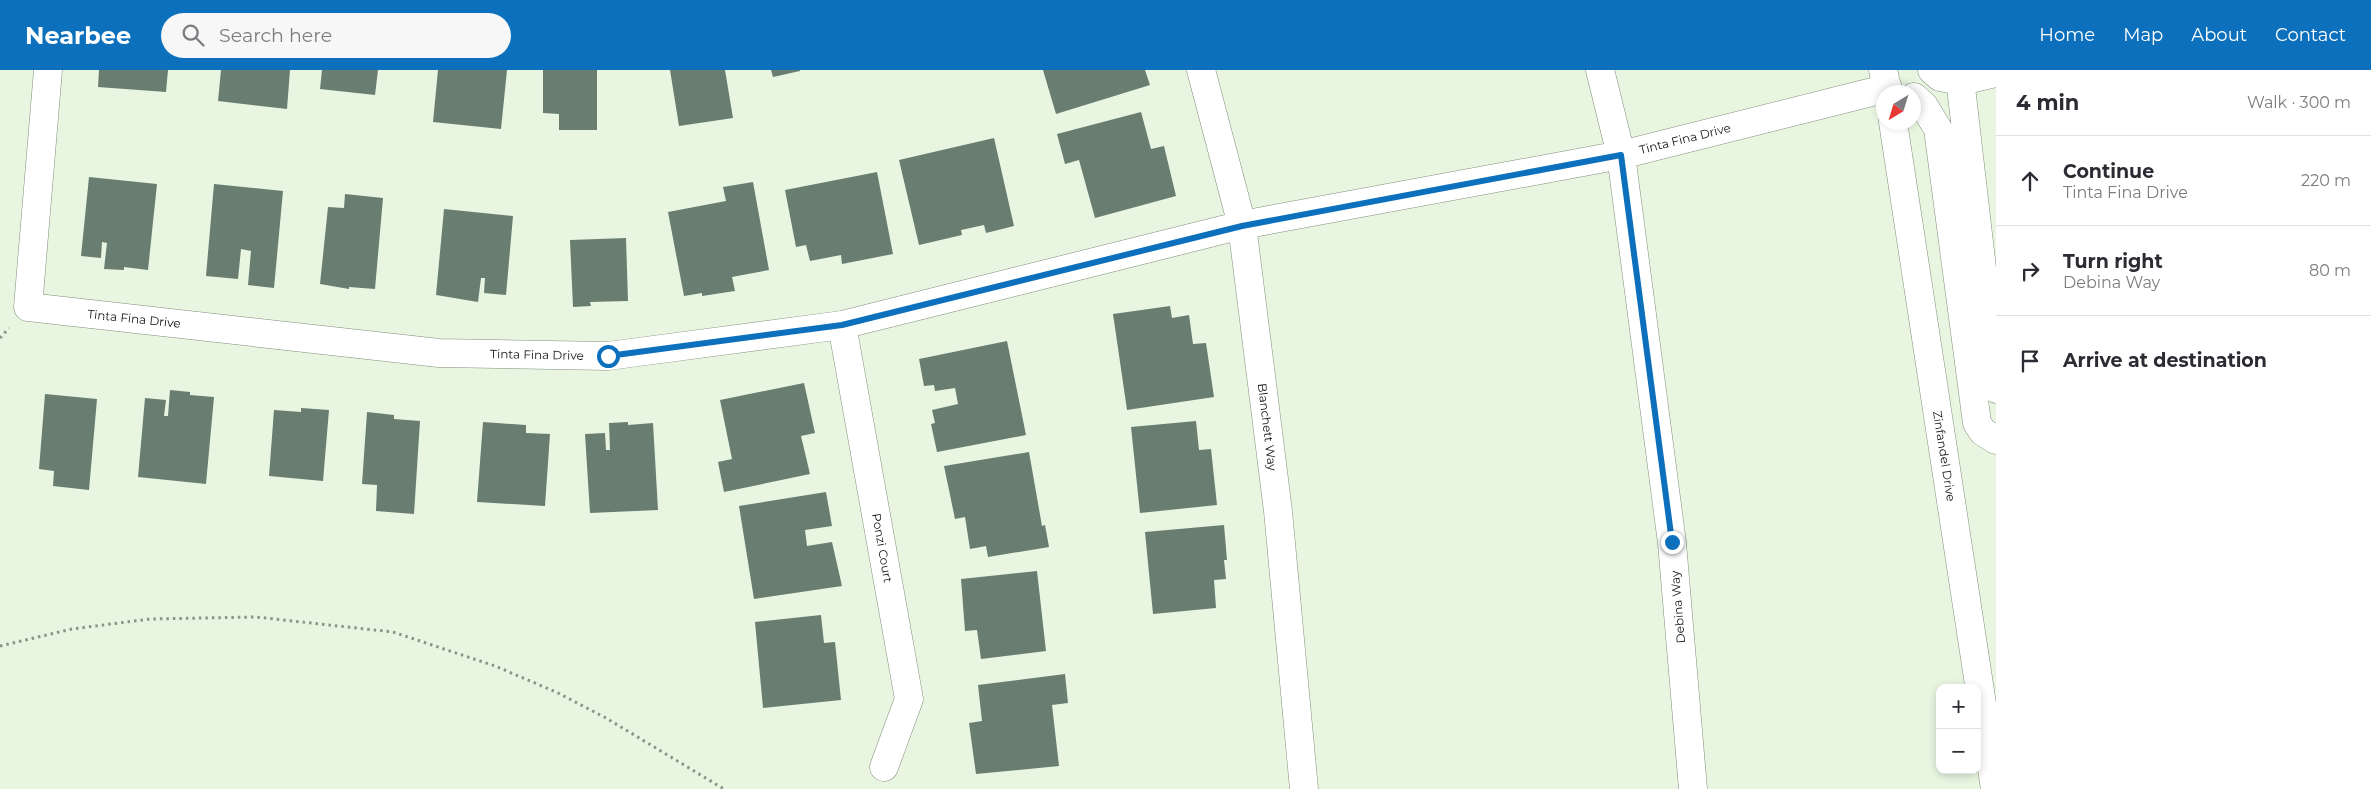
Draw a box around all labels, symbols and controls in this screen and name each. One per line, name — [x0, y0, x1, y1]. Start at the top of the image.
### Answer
search box — [161, 13, 511, 58]
text: Nearbee — [25, 21, 131, 50]
icon: search — [179, 21, 207, 49]
text: Search here — [219, 24, 332, 47]
text: Home — [2039, 24, 2095, 46]
text: Map — [2123, 24, 2163, 46]
text: About — [2191, 24, 2247, 46]
text: Contact — [2275, 24, 2346, 46]
north arrow — [1876, 85, 1921, 130]
text: 4 min — [2016, 90, 2079, 115]
text: Walk · 300 m — [2247, 93, 2351, 112]
street label: Tinta Fina Drive — [1638, 120, 1732, 157]
text: Continue — [2063, 160, 2154, 183]
icon: ahead — [2016, 167, 2044, 195]
text: 220 m — [2301, 171, 2351, 190]
text: Tinta Fina Drive — [2063, 183, 2188, 202]
text: Turn right — [2063, 250, 2163, 273]
icon: right — [2016, 257, 2044, 285]
text: 80 m — [2309, 261, 2351, 280]
text: Debina Way — [2063, 273, 2160, 292]
street label: Tinta Fina Drive — [87, 306, 181, 331]
route start — [597, 345, 620, 368]
street label: Tinta Fina Drive — [490, 346, 584, 363]
icon: arrive — [2016, 347, 2044, 375]
text: Arrive at destination — [2063, 349, 2267, 372]
street label: Blanchett Way — [1255, 382, 1280, 472]
street label: Zinfandel Drive — [1930, 410, 1959, 502]
street label: Ponzi Court — [869, 512, 896, 584]
route end — [1661, 531, 1684, 554]
street label: Debina Way — [1667, 570, 1688, 644]
map controls — [1936, 684, 1981, 774]
button: + — [1936, 684, 1981, 729]
button: − — [1936, 729, 1981, 774]

